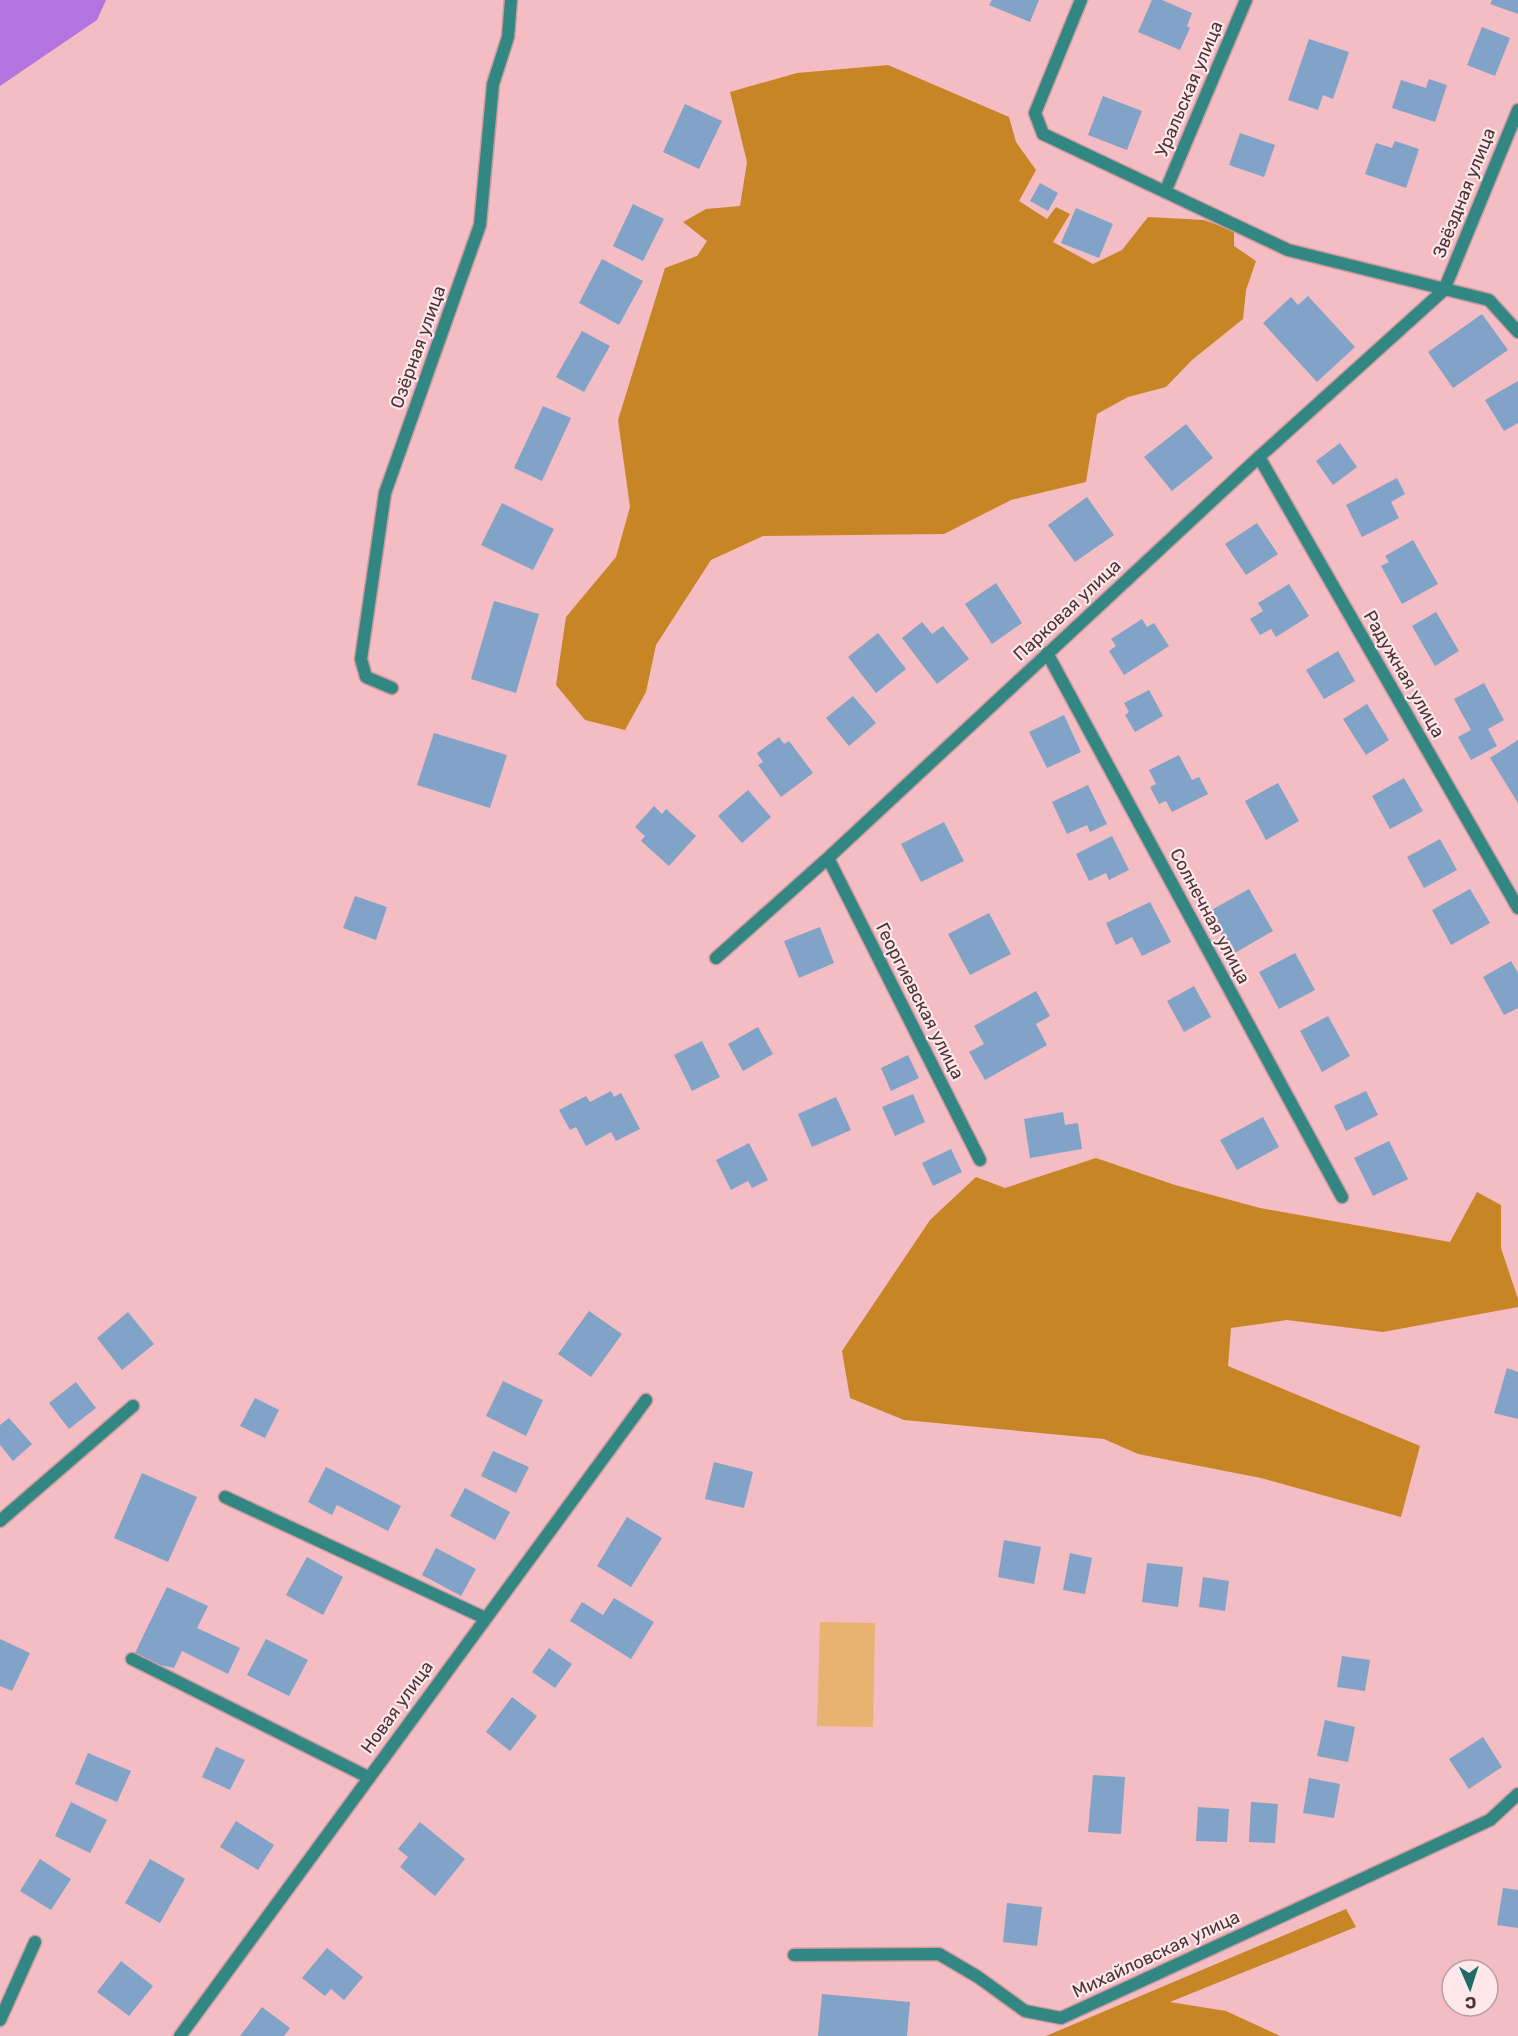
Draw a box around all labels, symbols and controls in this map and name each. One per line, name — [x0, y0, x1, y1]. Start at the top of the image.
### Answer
street label: Уральская улица — [1150, 18, 1228, 160]
street label: Звёздная улица — [1428, 125, 1500, 261]
street label: Озёрная улица — [386, 283, 450, 411]
street label: Парковая улица — [1009, 555, 1125, 665]
street label: Радужная улица — [1359, 606, 1449, 742]
street label: Солнечная улица — [1165, 844, 1255, 988]
street label: Георгиевская улица — [871, 919, 969, 1083]
street label: Новая улица — [356, 1656, 438, 1758]
street label: Михайловская улица — [1069, 1906, 1243, 2002]
north arrow — [1440, 1958, 1500, 2018]
text: С — [1465, 1993, 1477, 2012]

